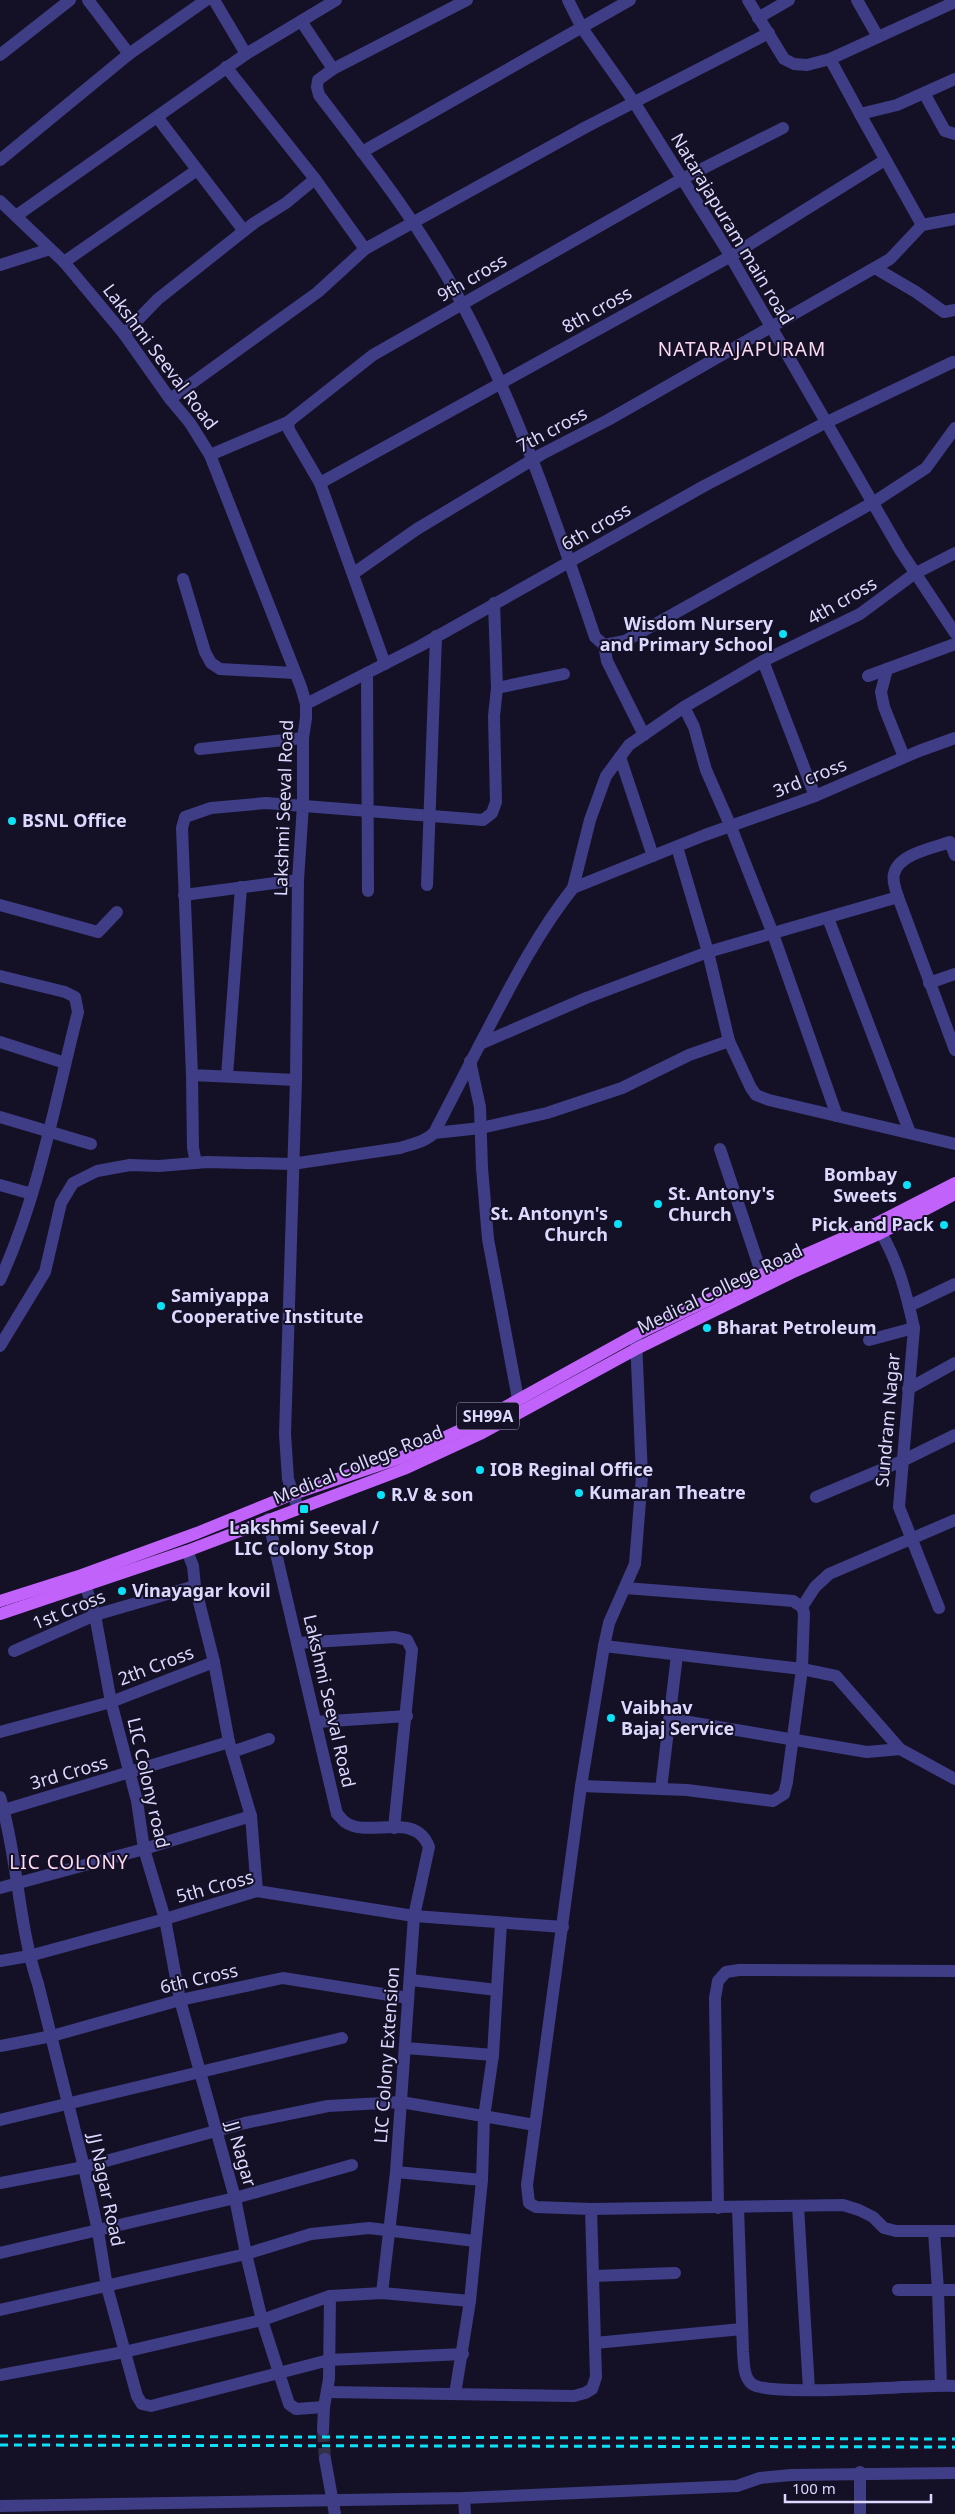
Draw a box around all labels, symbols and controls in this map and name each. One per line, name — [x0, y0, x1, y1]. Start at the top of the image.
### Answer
street label: Natarajapuram main road — [666, 128, 800, 329]
street label: 9th cross — [432, 248, 511, 307]
street label: Lakshmi Seeval Road — [98, 279, 224, 434]
street label: 8th cross — [557, 280, 636, 338]
district label: NATARAJAPURAM — [658, 336, 826, 362]
street label: 7th cross — [512, 401, 591, 458]
street label: 6th cross — [556, 497, 635, 556]
street label: 4th cross — [802, 571, 881, 630]
place label: Wisdom Nursery and Primary School — [600, 611, 774, 656]
marker: Wisdom Nursery and Primary School — [777, 628, 789, 640]
street label: Lakshmi Seeval Road — [268, 719, 298, 897]
street label: 3rd cross — [769, 752, 850, 803]
place label: BSNL Office — [22, 808, 127, 832]
marker: BSNL Office — [6, 815, 18, 827]
place label: Bombay Sweets — [824, 1162, 898, 1207]
marker: Bombay Sweets — [901, 1179, 913, 1191]
place label: St. Antony's Church — [668, 1181, 775, 1226]
marker: St. Antony's Church — [652, 1198, 664, 1210]
place label: St. Antonyn's Church — [491, 1201, 608, 1246]
place label: Pick and Pack — [811, 1212, 935, 1236]
marker: St. Antonyn's Church — [612, 1218, 624, 1230]
marker: Pick and Pack — [938, 1219, 950, 1231]
street label: Medical College Road — [633, 1238, 806, 1339]
place label: Samiyappa Cooperative Institute — [171, 1283, 364, 1328]
marker: Samiyappa Cooperative Institute — [155, 1300, 167, 1312]
place label: Bharat Petroleum — [717, 1315, 876, 1339]
marker: Bharat Petroleum — [701, 1322, 713, 1334]
street label: Sundram Nagar — [869, 1351, 905, 1488]
road number: SH99A — [457, 1402, 519, 1430]
street label: Medical College Road — [269, 1419, 446, 1509]
place label: IOB Reginal Office — [490, 1457, 653, 1481]
marker: IOB Reginal Office — [474, 1464, 486, 1476]
place label: Kumaran Theatre — [589, 1480, 746, 1504]
place label: R.V & son — [391, 1482, 473, 1506]
marker: Kumaran Theatre — [573, 1487, 585, 1499]
marker: R.V & son — [375, 1489, 387, 1501]
marker: Lakshmi Seeval / LIC Colony Stop — [298, 1503, 310, 1515]
place label: Lakshmi Seeval / LIC Colony Stop — [229, 1515, 380, 1560]
place label: Vinayagar kovil — [132, 1578, 271, 1602]
street label: 1st Cross — [29, 1584, 109, 1635]
marker: Vinayagar kovil — [116, 1585, 128, 1597]
street label: Lakshmi Seeval Road — [298, 1612, 362, 1790]
street label: 2th Cross — [114, 1640, 197, 1690]
place label: Vaibhav Bajaj Service — [621, 1695, 734, 1740]
marker: Vaibhav Bajaj Service — [605, 1712, 617, 1724]
street label: LIC Colony road — [122, 1715, 176, 1851]
street label: 3rd Cross — [27, 1750, 110, 1795]
district label: LIC COLONY — [9, 1849, 129, 1875]
street label: 5th Cross — [173, 1864, 256, 1908]
street label: 6th Cross — [157, 1957, 240, 1999]
street label: LIC Colony Extension — [368, 1966, 404, 2144]
street label: JJ Nagar — [221, 2116, 263, 2190]
street label: JJ Nagar Road — [83, 2129, 131, 2248]
scale bar — [785, 2472, 931, 2504]
text: 100 m — [792, 2478, 836, 2498]

